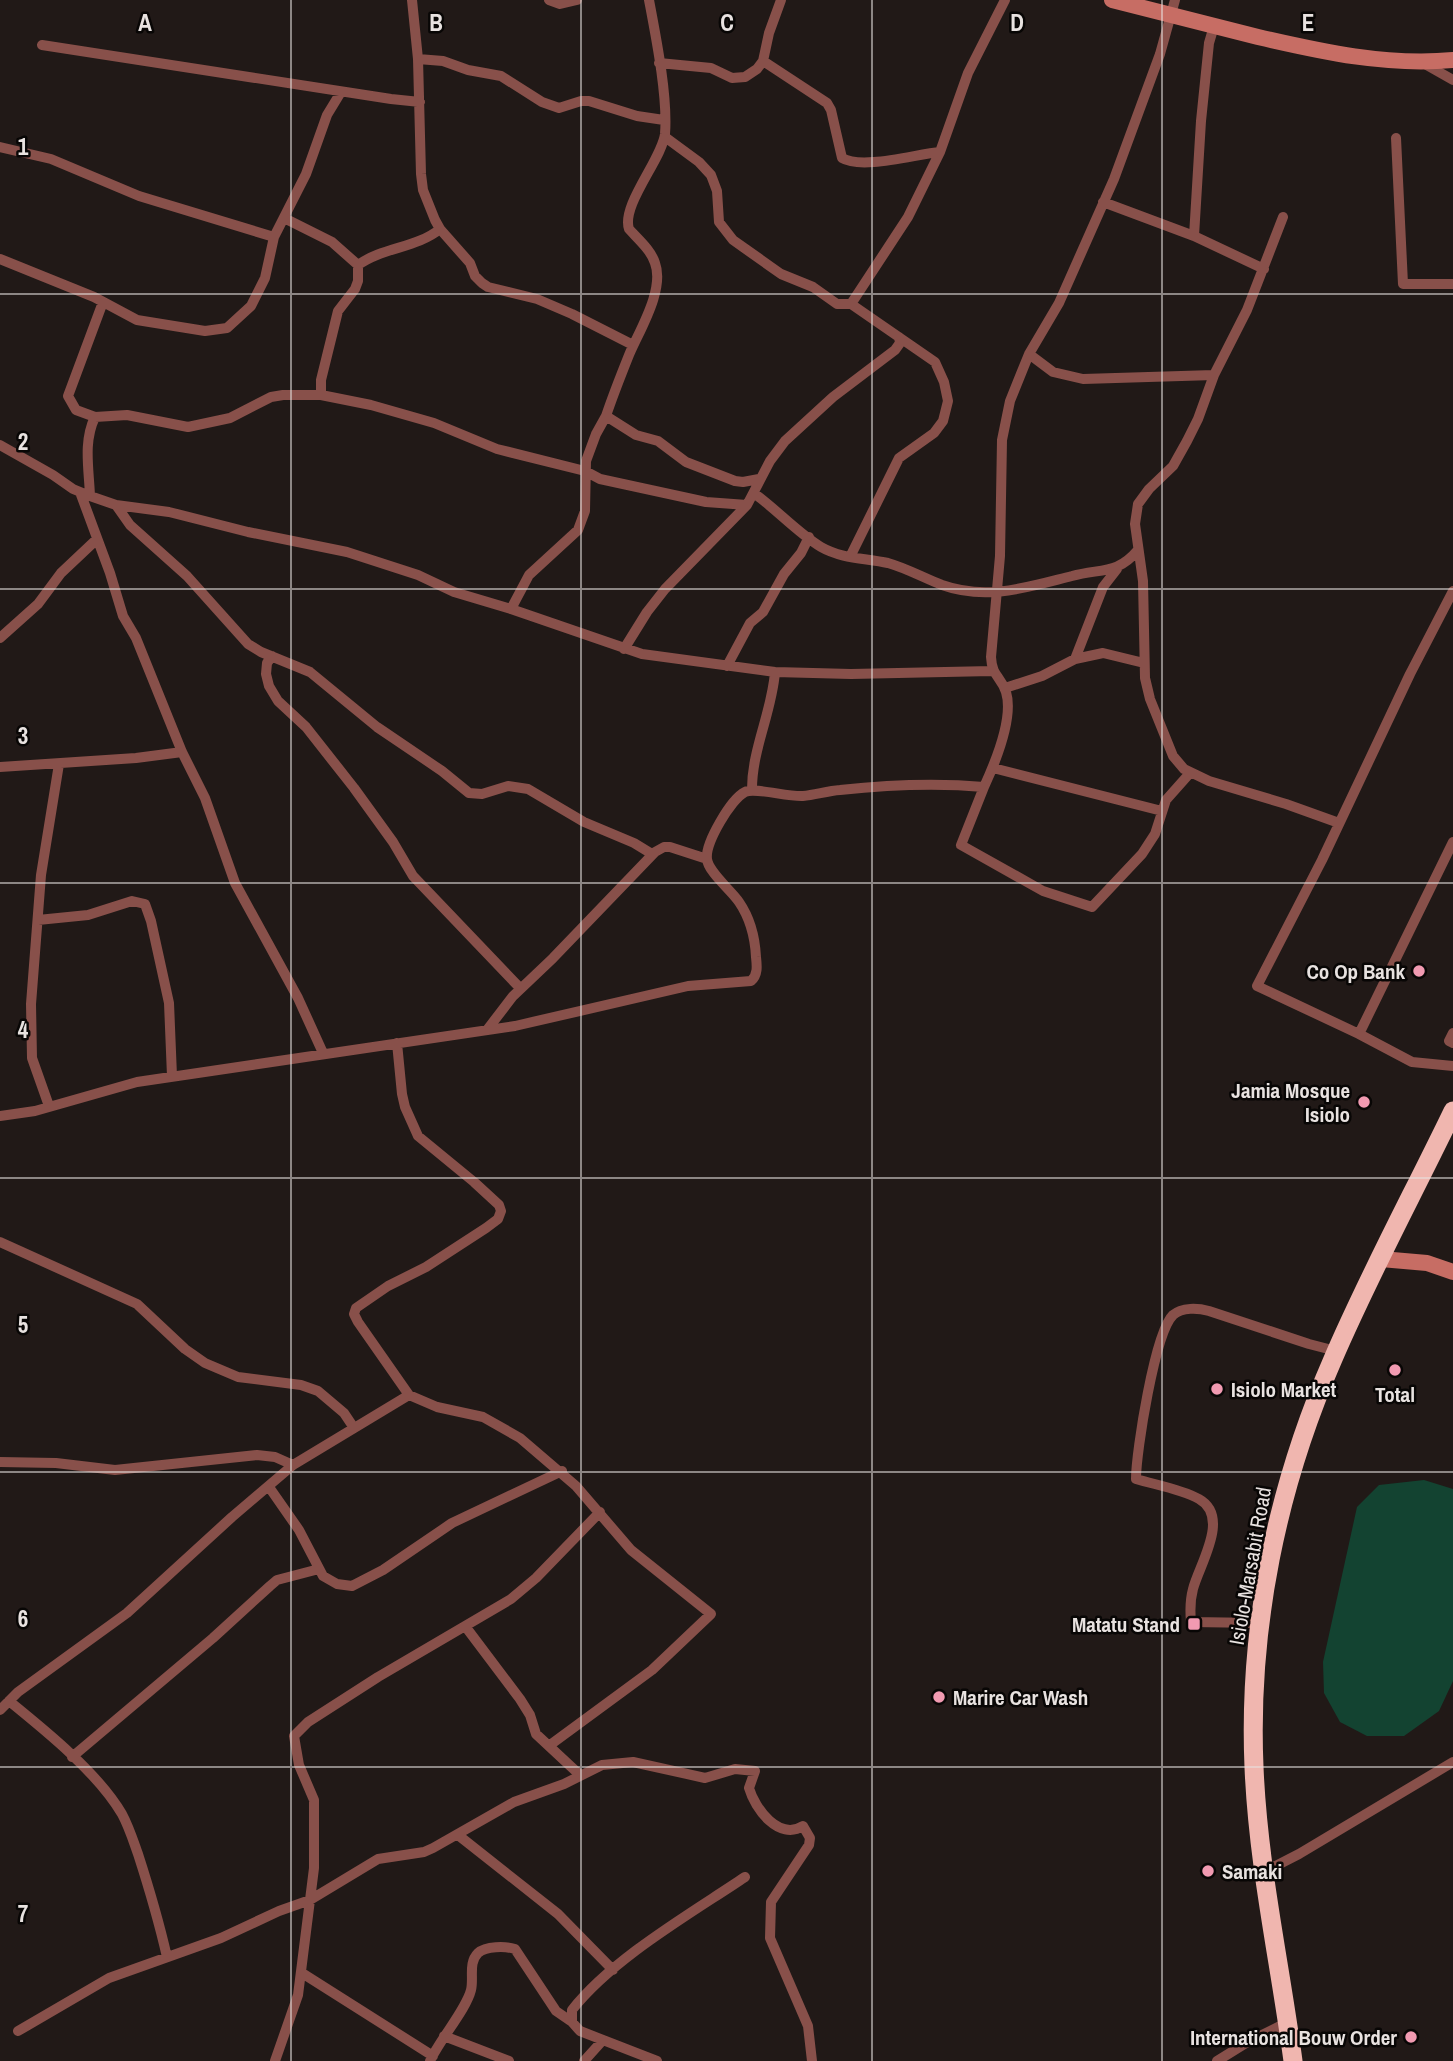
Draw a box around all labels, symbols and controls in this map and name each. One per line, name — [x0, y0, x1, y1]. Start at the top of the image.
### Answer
text: A — [138, 7, 152, 38]
text: B — [429, 7, 443, 38]
text: C — [720, 7, 734, 38]
text: D — [1010, 7, 1024, 38]
text: E — [1302, 7, 1314, 38]
text: 1 — [18, 131, 29, 162]
text: 2 — [18, 426, 28, 457]
text: 3 — [18, 720, 28, 751]
place label: Co Op Bank — [1306, 957, 1405, 986]
marker: Co Op Bank — [1411, 963, 1427, 979]
text: 4 — [18, 1014, 29, 1045]
place label: Jamia Mosque Isiolo — [1231, 1076, 1350, 1129]
marker: Jamia Mosque Isiolo — [1356, 1094, 1372, 1110]
text: 5 — [18, 1309, 28, 1340]
marker: Total — [1387, 1362, 1403, 1378]
place label: Isiolo Market — [1231, 1375, 1337, 1404]
place label: Total — [1375, 1380, 1415, 1409]
marker: Isiolo Market — [1209, 1381, 1225, 1397]
street label: Isiolo-Marsabit Road — [1222, 1485, 1278, 1647]
text: 6 — [18, 1603, 28, 1634]
place label: Matatu Stand — [1072, 1610, 1180, 1639]
marker: Matatu Stand — [1186, 1616, 1202, 1632]
place label: Marire Car Wash — [953, 1683, 1088, 1712]
marker: Marire Car Wash — [931, 1689, 947, 1705]
place label: Samaki — [1222, 1857, 1282, 1886]
marker: Samaki — [1200, 1863, 1216, 1879]
text: 7 — [18, 1898, 28, 1929]
place label: International Bouw Order — [1190, 2023, 1397, 2052]
marker: International Bouw Order — [1403, 2029, 1419, 2045]

